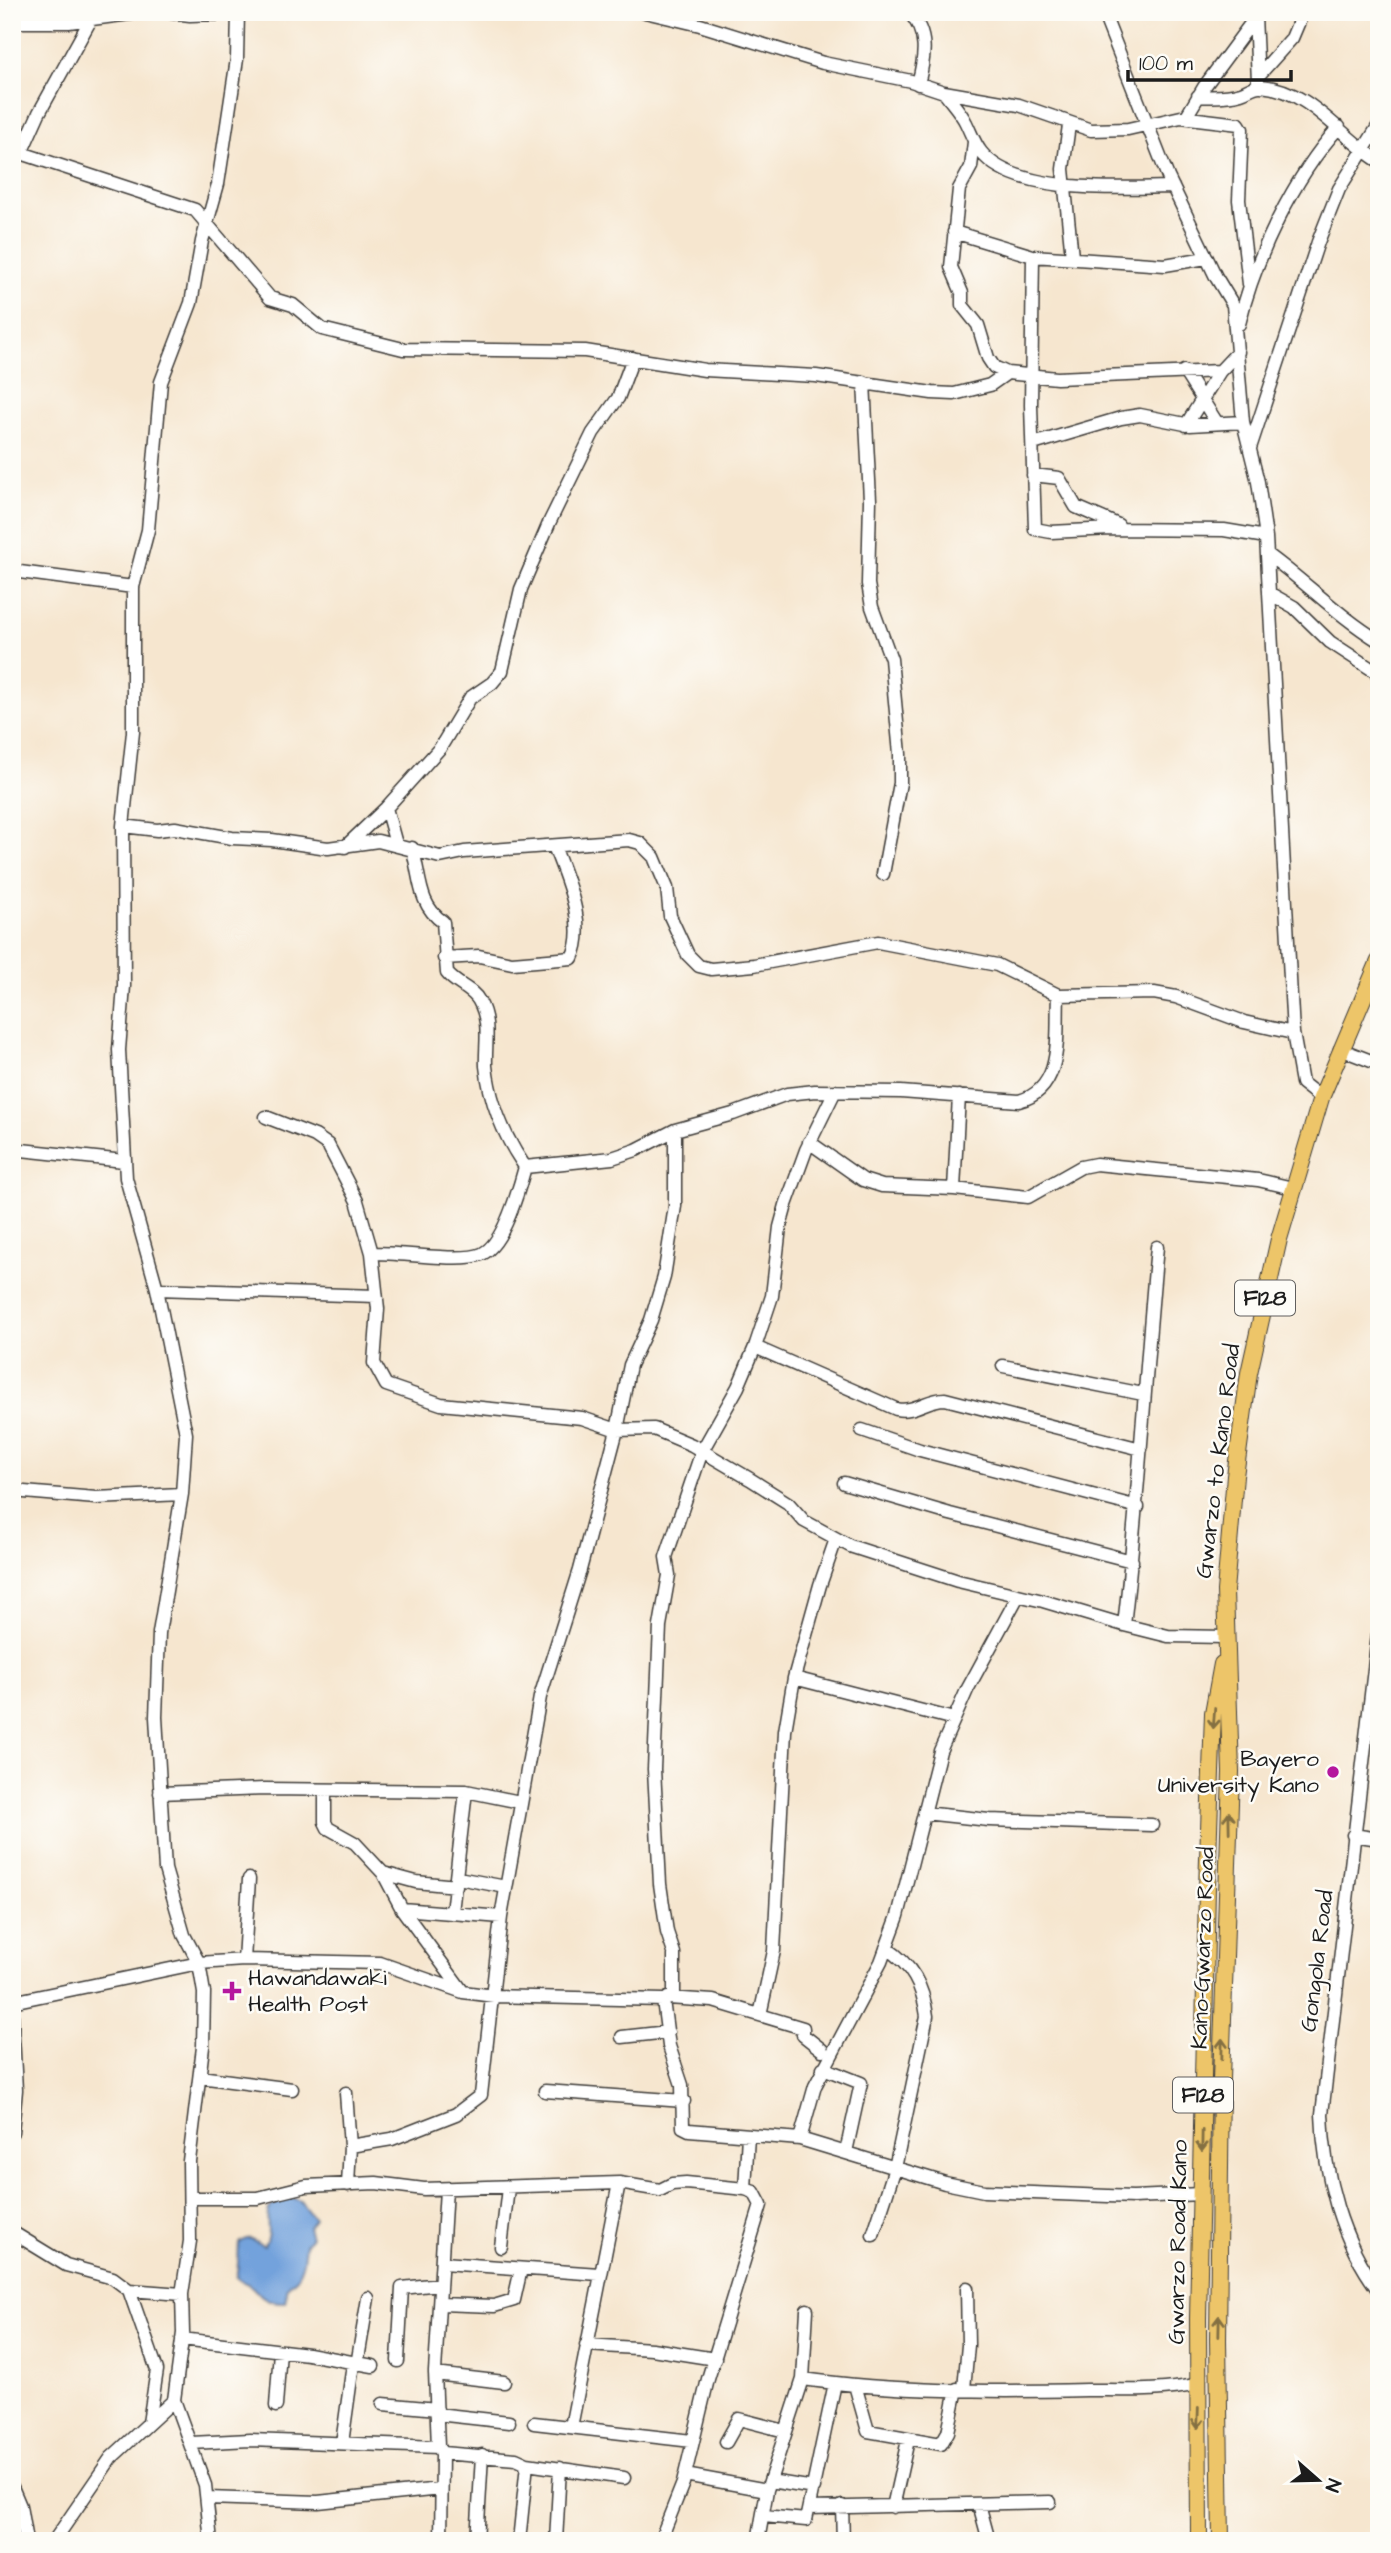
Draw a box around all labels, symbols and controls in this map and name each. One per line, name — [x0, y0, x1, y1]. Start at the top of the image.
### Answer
scale bar — [1128, 38, 1291, 82]
text: 100 m — [1139, 49, 1194, 78]
road number: F128 — [1235, 1280, 1295, 1316]
street label: Gwarzo to Kano Road — [1188, 1342, 1248, 1580]
one-way arrow — [1207, 1706, 1220, 1729]
place label: Bayero University Kano — [1158, 1743, 1319, 1802]
marker: Bayero University Kano — [1325, 1764, 1341, 1780]
one-way arrow — [1222, 1810, 1236, 1833]
street label: Kano-Gwarzo Road — [1183, 1846, 1223, 2050]
street label: Gongola Road — [1292, 1888, 1343, 2034]
place label: Hawandawaki Health Post — [248, 1962, 387, 2020]
marker: Hawandawaki Health Post — [222, 1981, 242, 2001]
one-way arrow — [1215, 2038, 1228, 2061]
road number: F128 — [1173, 2078, 1233, 2112]
one-way arrow — [1196, 2130, 1209, 2153]
street label: Gwarzo Road Kano — [1160, 2139, 1196, 2345]
one-way arrow — [1212, 2314, 1225, 2337]
one-way arrow — [1191, 2406, 1205, 2429]
north arrow — [1282, 2444, 1352, 2514]
text: N — [1318, 2475, 1347, 2496]

